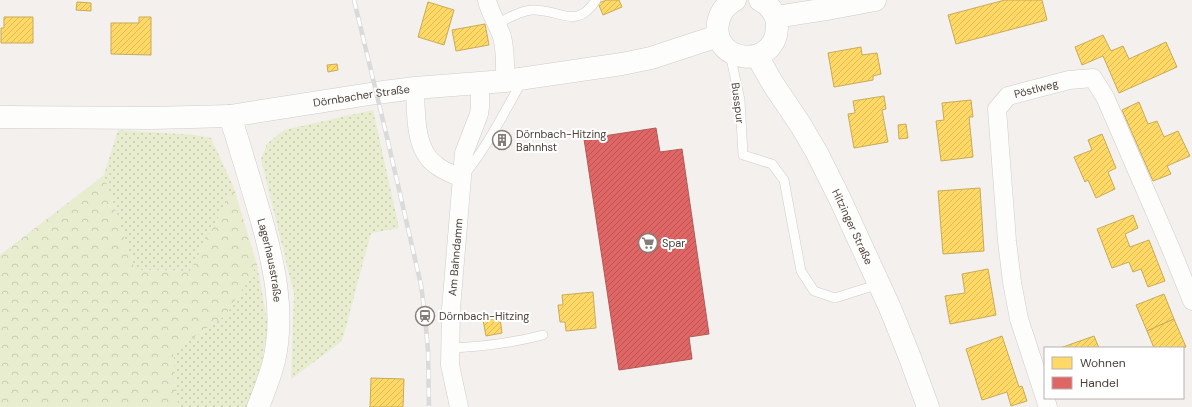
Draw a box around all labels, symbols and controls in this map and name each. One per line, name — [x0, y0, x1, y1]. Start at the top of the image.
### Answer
street label: Pöstlweg — [1012, 76, 1060, 101]
street label: Dörnbacher Straße — [312, 82, 410, 110]
street label: Busspur — [729, 82, 747, 124]
place label: Dörnbach-Hitzing Bahnhst — [516, 127, 607, 154]
building icon: Dörnbach-Hitzing Bahnhst — [491, 129, 513, 151]
street label: Hitzinger Straße — [829, 187, 876, 267]
street label: Lagerhausstraße — [254, 217, 285, 303]
street label: Am Bahndamm — [445, 218, 466, 297]
supermarket icon: Spar — [637, 232, 659, 254]
place label: Spar — [662, 236, 685, 250]
station icon: Dörnbach-Hitzing — [414, 305, 436, 327]
place label: Dörnbach-Hitzing — [439, 309, 530, 323]
legend — [1044, 347, 1184, 399]
text: Wohnen — [1080, 355, 1126, 371]
text: Handel — [1080, 375, 1119, 391]

